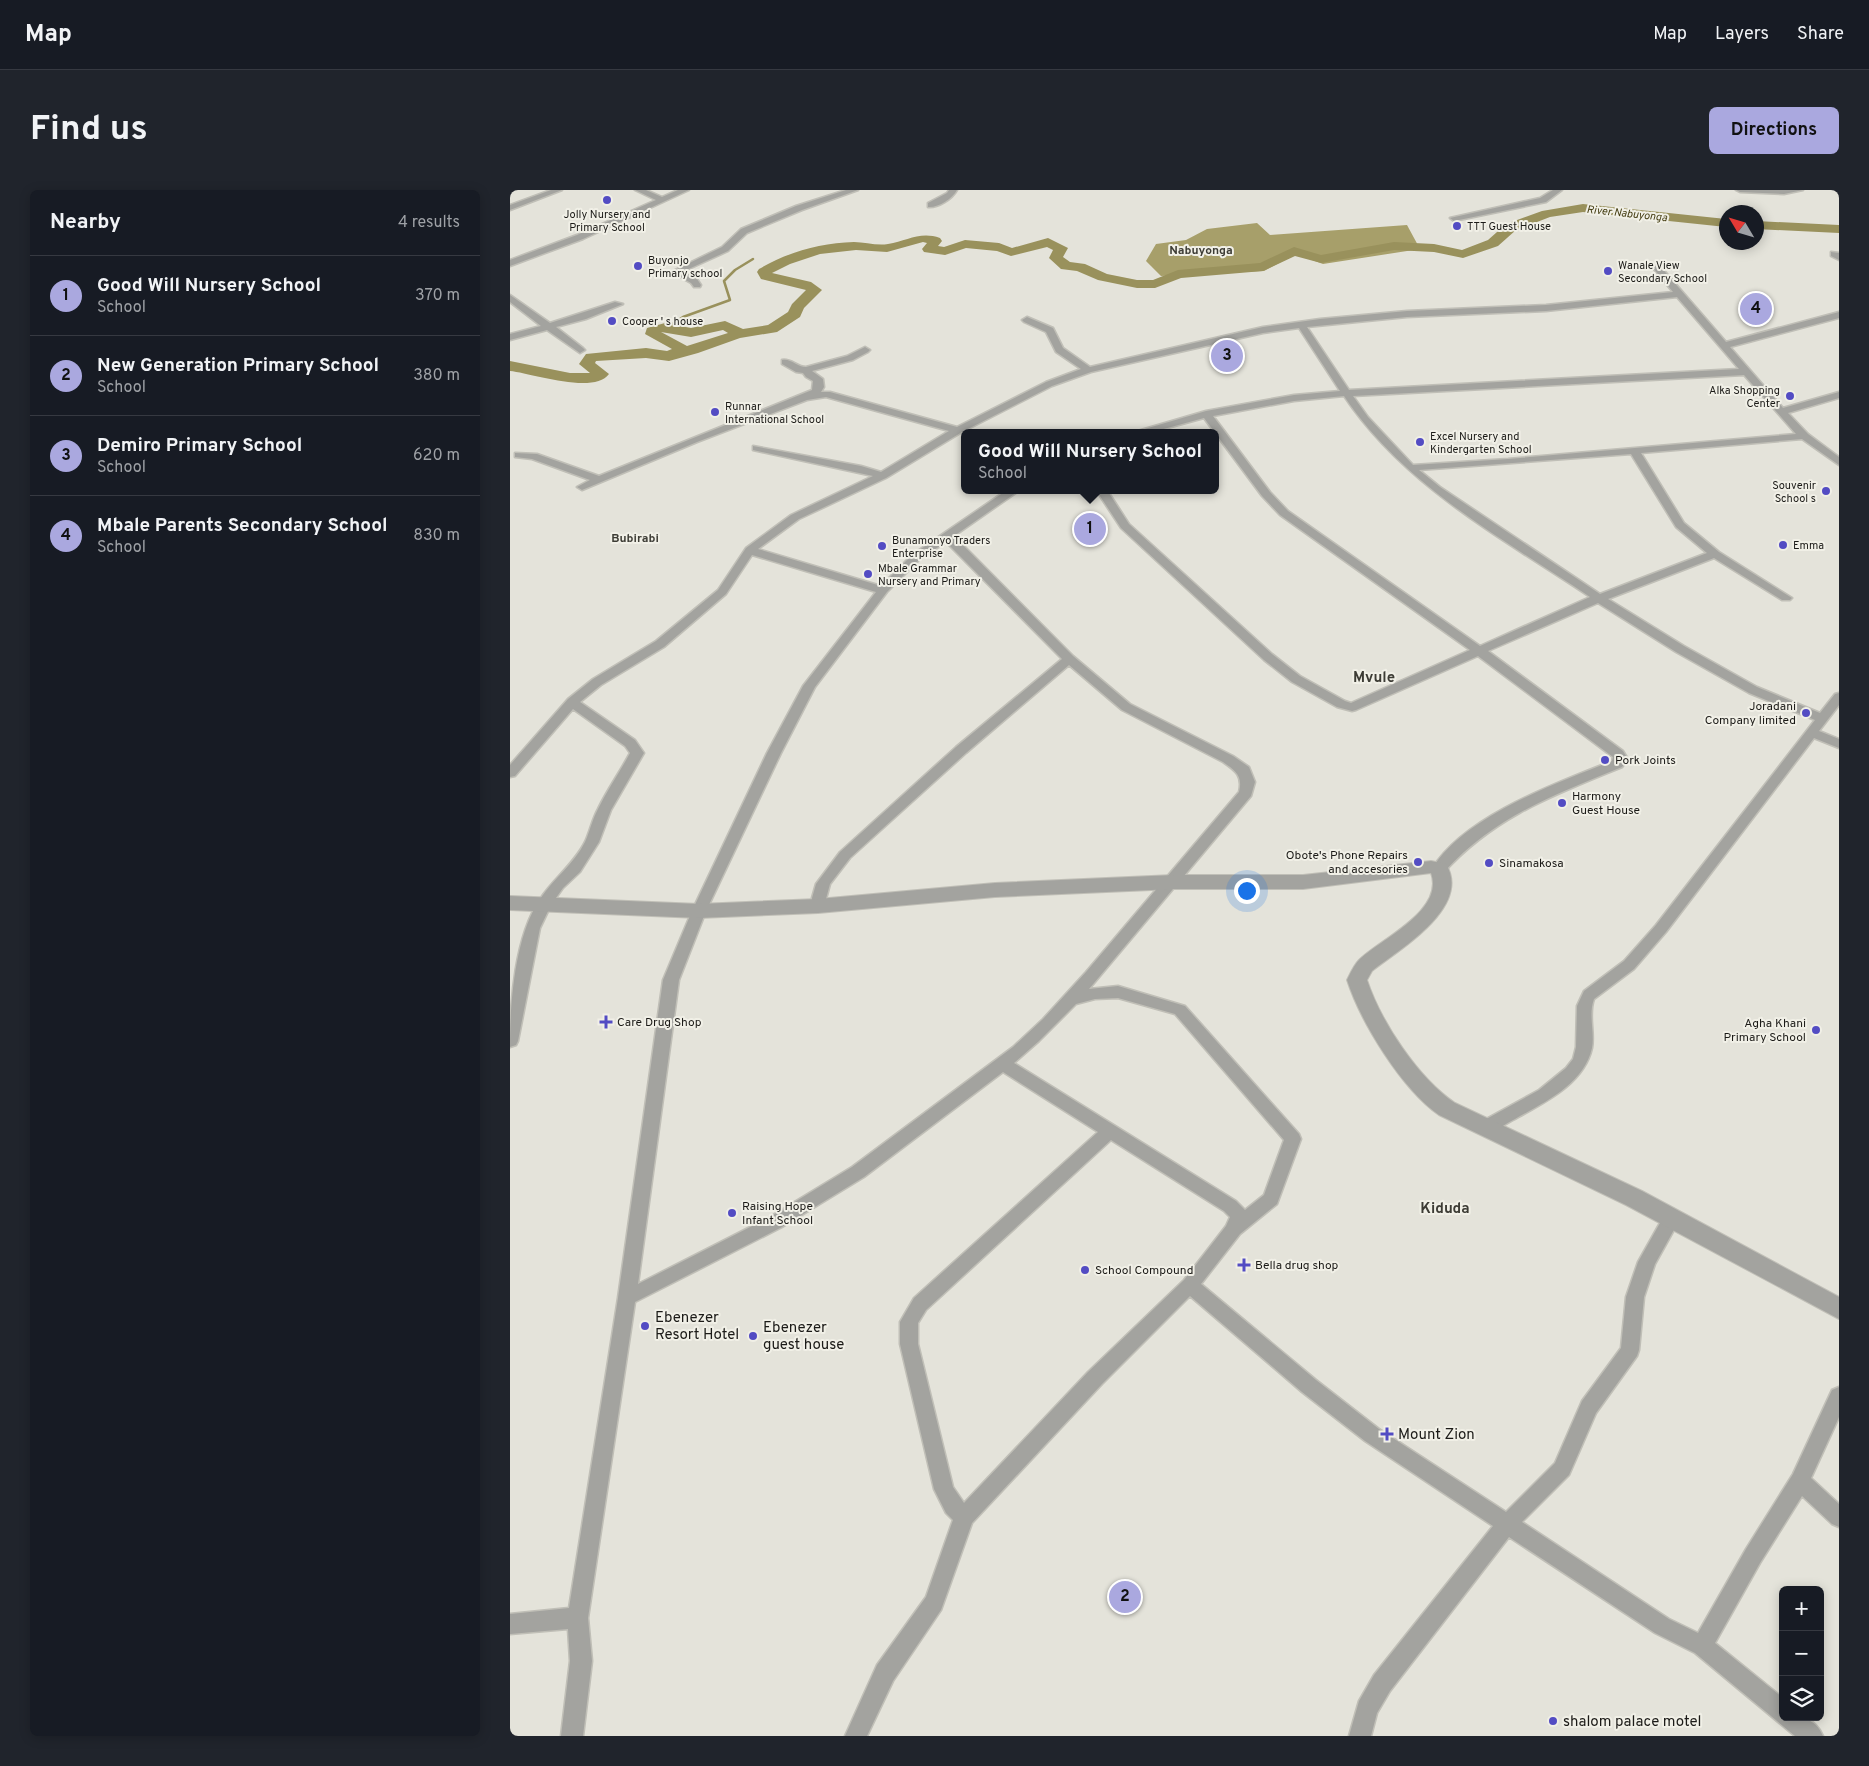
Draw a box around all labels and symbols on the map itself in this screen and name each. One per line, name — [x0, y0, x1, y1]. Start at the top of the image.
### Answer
marker: Jolly Nursery and Primary School — [601, 194, 613, 206]
water label: River Nabuyonga — [1586, 203, 1668, 225]
north arrow — [1719, 205, 1764, 250]
place label: Jolly Nursery and Primary School — [564, 208, 650, 235]
marker: TTT Guest House — [1451, 220, 1463, 232]
place label: TTT Guest House — [1467, 220, 1551, 234]
district label: Nabuyonga — [1169, 243, 1233, 259]
place label: Buyonjo Primary school — [648, 254, 722, 281]
place label: Wanale View Secondary School — [1618, 259, 1707, 286]
marker: Buyonjo Primary school — [632, 260, 644, 272]
marker: Wanale View Secondary School — [1602, 265, 1614, 277]
pin: 4 — [1740, 290, 1772, 328]
marker: Cooper ' s house — [606, 315, 618, 327]
place label: Cooper ' s house — [622, 315, 703, 329]
pin: 3 — [1211, 337, 1243, 375]
place label: Alka Shopping Center — [1709, 384, 1781, 411]
marker: Alka Shopping Center — [1784, 390, 1796, 402]
place label: Runnar International School — [725, 400, 824, 427]
marker: Runnar International School — [709, 406, 721, 418]
place label: Excel Nursery and Kindergarten School — [1430, 430, 1532, 457]
marker: Excel Nursery and Kindergarten School — [1414, 436, 1426, 448]
place label: Souvenir School s — [1772, 479, 1817, 506]
marker: Souvenir School s — [1820, 485, 1832, 497]
pin: 1 — [1074, 510, 1106, 548]
district label: Bubirabi — [611, 531, 659, 547]
place label: Bunamonyo Traders Enterprise — [892, 534, 990, 561]
marker: Emma — [1777, 539, 1789, 551]
place label: Emma — [1793, 539, 1824, 553]
marker: Bunamonyo Traders Enterprise — [876, 540, 888, 552]
place label: Mbale Grammar Nursery and Primary — [878, 562, 981, 589]
marker: Mbale Grammar Nursery and Primary — [862, 568, 874, 580]
district label: Mvule — [1353, 669, 1395, 688]
place label: Joradani Company limited — [1705, 699, 1796, 729]
marker: Joradani Company limited — [1800, 707, 1812, 719]
place label: Pork Joints — [1615, 753, 1676, 769]
marker: Pork Joints — [1599, 754, 1611, 766]
place label: Harmony Guest House — [1572, 789, 1640, 819]
marker: Harmony Guest House — [1556, 797, 1568, 809]
place label: Obote's Phone Repairs and accesories — [1286, 848, 1408, 878]
marker: Obote's Phone Repairs and accesories — [1412, 856, 1424, 868]
place label: Sinamakosa — [1499, 856, 1563, 872]
marker: Sinamakosa — [1483, 857, 1495, 869]
your location — [1234, 878, 1260, 904]
marker: Care Drug Shop — [599, 1015, 613, 1029]
place label: Care Drug Shop — [617, 1015, 702, 1031]
place label: Agha Khani Primary School — [1724, 1016, 1806, 1046]
marker: Agha Khani Primary School — [1810, 1024, 1822, 1036]
place label: Raising Hope Infant School — [742, 1199, 813, 1229]
district label: Kiduda — [1420, 1200, 1470, 1219]
marker: Raising Hope Infant School — [726, 1207, 738, 1219]
marker: Bella drug shop — [1237, 1258, 1251, 1272]
place label: Bella drug shop — [1255, 1258, 1339, 1274]
place label: School Compound — [1095, 1263, 1193, 1279]
marker: School Compound — [1079, 1264, 1091, 1276]
place label: Ebenezer Resort Hotel — [655, 1309, 739, 1345]
place label: Ebenezer guest house — [763, 1319, 844, 1355]
marker: Ebenezer Resort Hotel — [639, 1320, 651, 1332]
marker: Ebenezer guest house — [747, 1330, 759, 1342]
place label: Mount Zion — [1398, 1426, 1475, 1445]
marker: Mount Zion — [1380, 1427, 1394, 1441]
pin: 2 — [1109, 1578, 1141, 1616]
place label: shalom palace motel — [1563, 1713, 1701, 1732]
marker: shalom palace motel — [1547, 1715, 1559, 1727]

